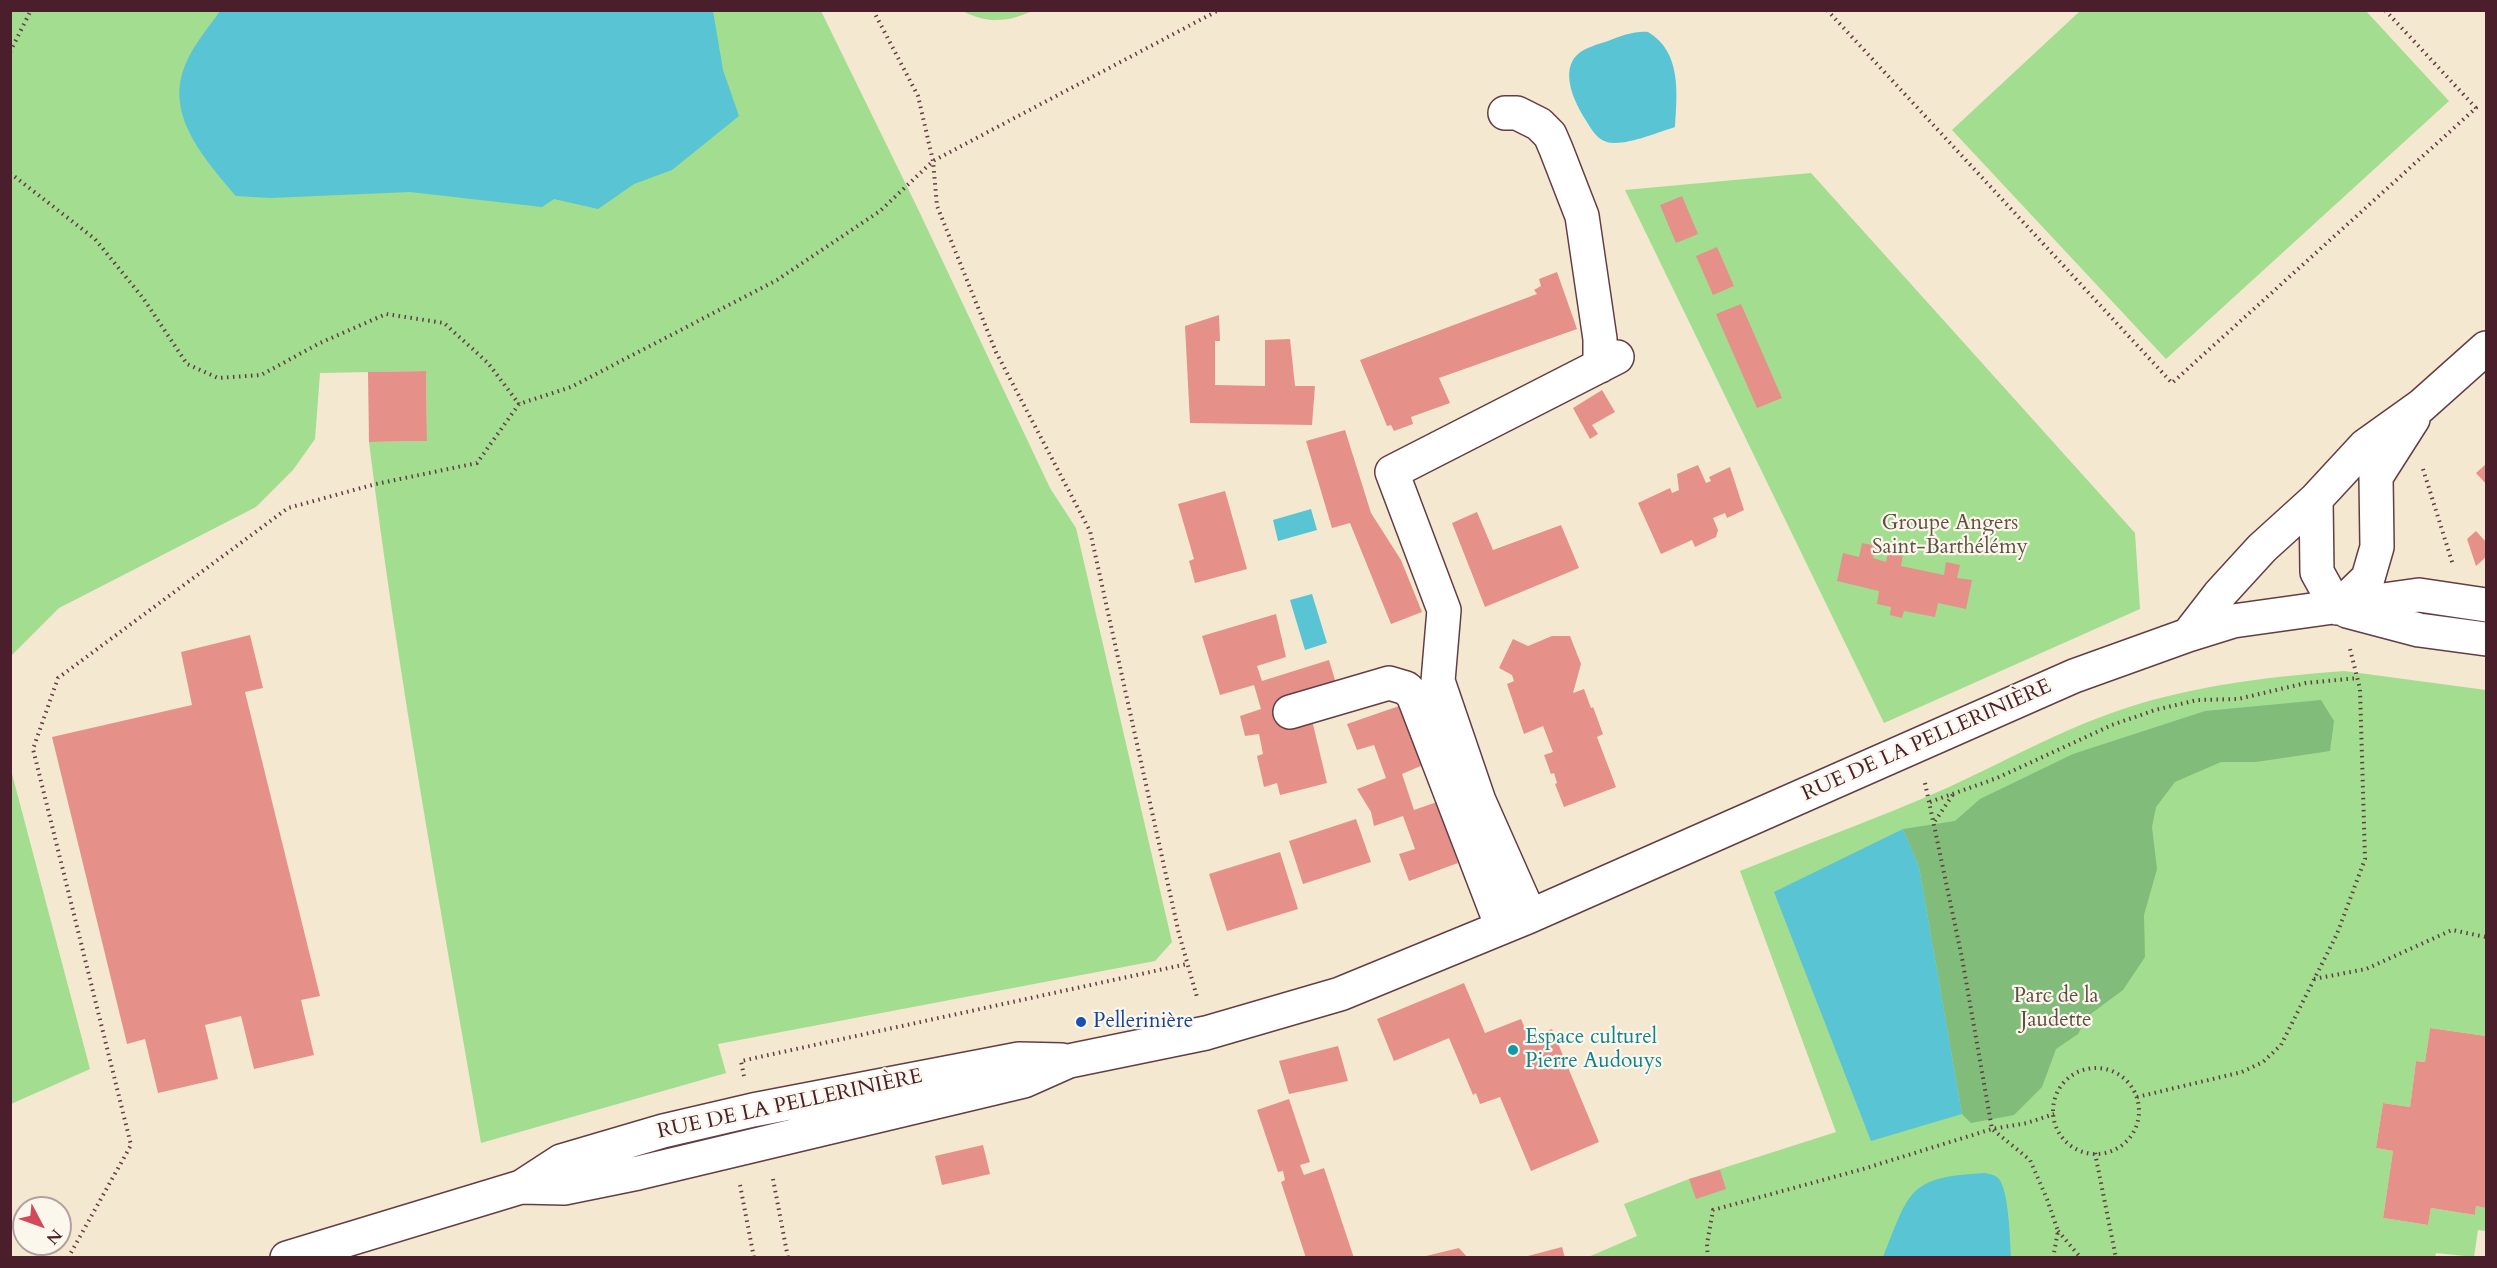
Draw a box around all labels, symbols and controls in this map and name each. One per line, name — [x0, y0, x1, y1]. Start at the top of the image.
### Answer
park label: Groupe Angers Saint-Barthélémy — [1872, 511, 2028, 561]
street label: RUE DE LA PELLERINIÈRE — [1798, 675, 2056, 807]
park label: Parc de la Jaudette — [2013, 984, 2099, 1034]
place label: Pellerinière — [1093, 1009, 1193, 1035]
marker: Pellerinière — [1074, 1015, 1088, 1029]
place label: Espace culturel Pierre Audouys — [1525, 1025, 1662, 1075]
marker: Espace culturel Pierre Audouys — [1506, 1043, 1520, 1057]
street label: RUE DE LA PELLERINIÈRE — [655, 1065, 925, 1145]
north arrow — [12, 1196, 72, 1256]
text: N — [41, 1224, 67, 1249]

